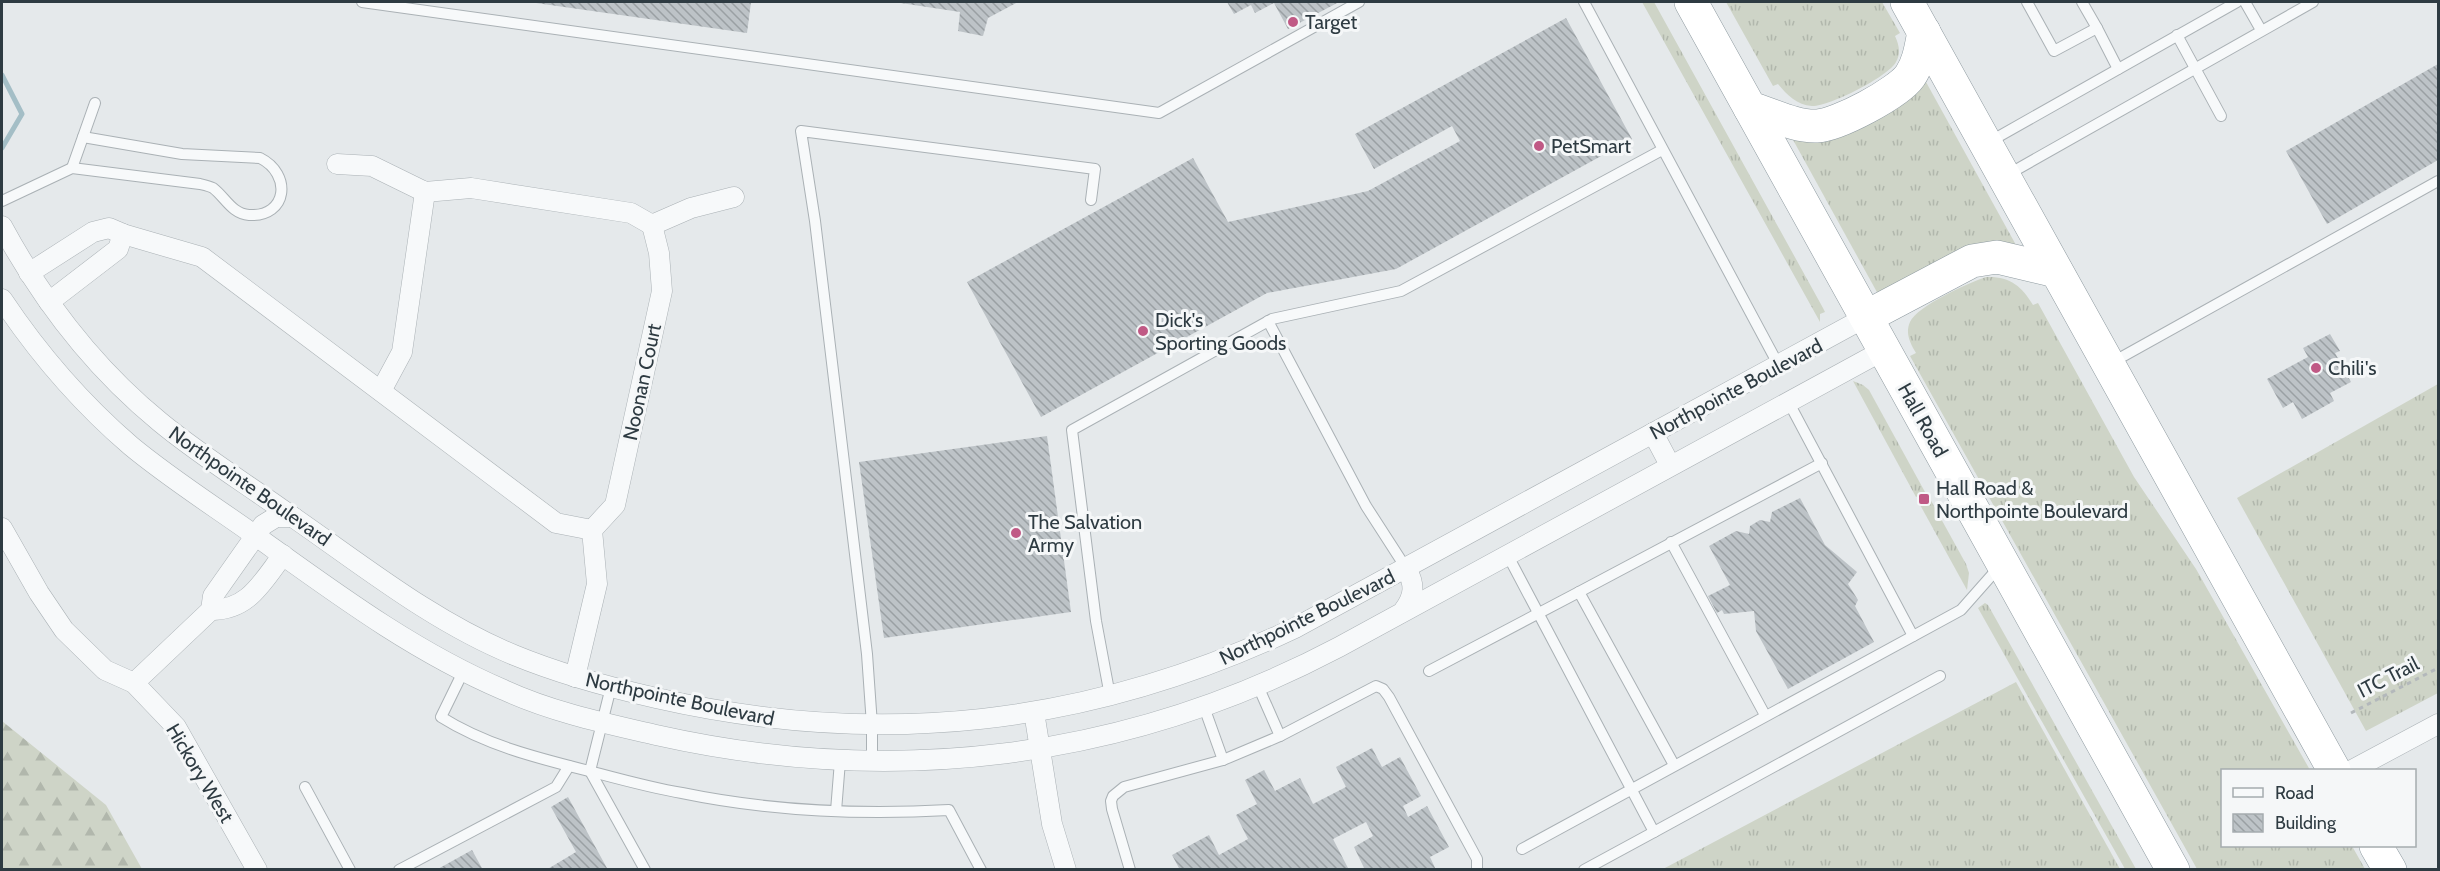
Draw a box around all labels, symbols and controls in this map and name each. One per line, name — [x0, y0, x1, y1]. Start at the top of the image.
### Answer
place label: Target — [1305, 10, 1357, 34]
marker: Target — [1286, 15, 1300, 29]
place label: PetSmart — [1551, 134, 1631, 158]
marker: PetSmart — [1532, 139, 1546, 153]
place label: Dick's Sporting Goods — [1155, 308, 1286, 355]
street label: Noonan Court — [618, 321, 666, 443]
marker: Dick's Sporting Goods — [1136, 324, 1150, 338]
street label: Northpointe Boulevard — [1646, 333, 1826, 445]
place label: Chili's — [2328, 356, 2376, 380]
marker: Chili's — [2309, 361, 2323, 375]
street label: Hall Road — [1893, 379, 1953, 461]
street label: Northpointe Boulevard — [164, 421, 336, 551]
place label: Hall Road & Northpointe Boulevard — [1936, 476, 2128, 523]
marker: Hall Road & Northpointe Boulevard — [1917, 492, 1931, 506]
place label: The Salvation Army — [1028, 510, 1142, 557]
marker: The Salvation Army — [1009, 526, 1023, 540]
street label: Northpointe Boulevard — [1215, 564, 1399, 670]
street label: ITC Trail — [2353, 651, 2423, 703]
street label: Northpointe Boulevard — [584, 667, 776, 731]
street label: Hickory West — [161, 719, 239, 827]
legend — [2221, 769, 2416, 847]
text: Road — [2275, 782, 2314, 804]
text: Building — [2275, 812, 2337, 834]

